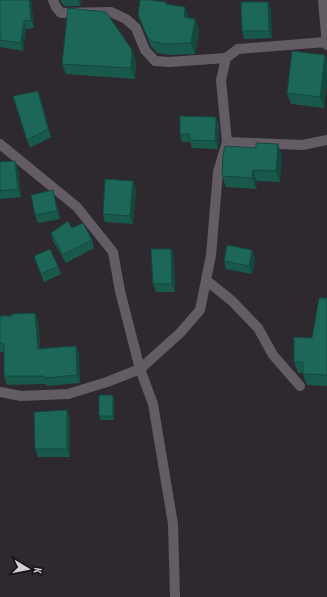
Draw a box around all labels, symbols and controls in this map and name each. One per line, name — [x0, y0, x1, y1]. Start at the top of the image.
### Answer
north arrow — [8, 549, 48, 589]
text: K — [30, 567, 45, 575]

